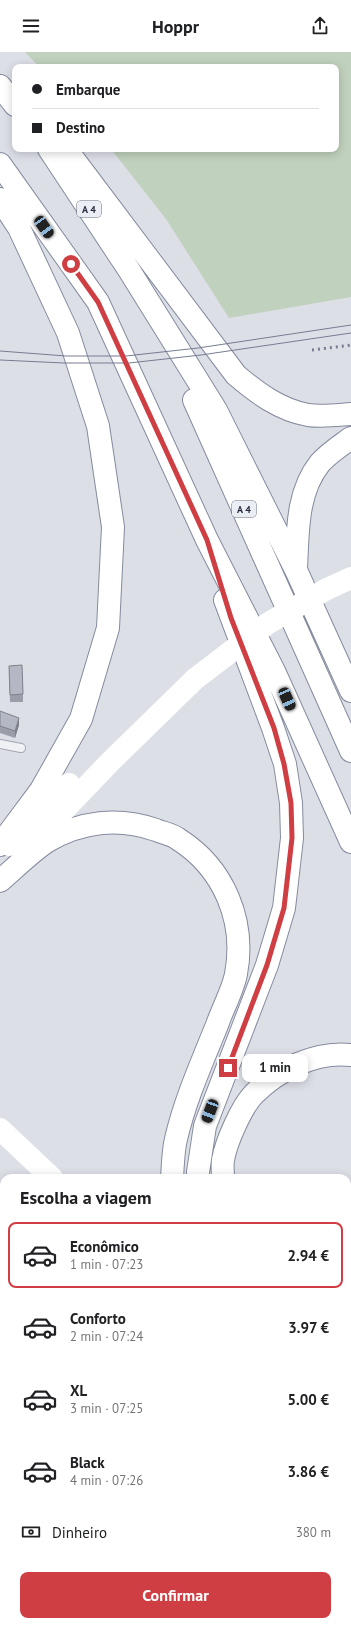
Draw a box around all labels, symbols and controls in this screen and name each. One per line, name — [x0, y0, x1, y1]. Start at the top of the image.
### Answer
icon: menu — [20, 15, 42, 37]
text: Hoppr — [152, 15, 199, 38]
icon: share — [309, 15, 331, 37]
text: Embarque — [56, 80, 120, 99]
text: Destino — [56, 118, 105, 137]
road number: A 4 — [77, 201, 101, 217]
car — [32, 214, 56, 240]
route start — [62, 255, 80, 273]
road number: A 4 — [232, 501, 256, 517]
car — [277, 686, 297, 712]
callout: 1 min — [242, 1054, 308, 1082]
route end — [219, 1059, 237, 1077]
text: 1 min — [259, 1059, 291, 1076]
car — [200, 1098, 220, 1124]
text: Escolha a viagem — [20, 1186, 152, 1209]
icon: car — [22, 1237, 58, 1273]
text: Econômico — [70, 1237, 139, 1256]
text: 2.94 € — [287, 1246, 329, 1265]
text: 1 min · 07:23 — [70, 1256, 143, 1273]
icon: car — [22, 1309, 58, 1345]
text: Conforto — [70, 1309, 126, 1328]
text: 3.97 € — [288, 1318, 329, 1337]
text: 2 min · 07:24 — [70, 1328, 143, 1345]
icon: car — [22, 1381, 58, 1417]
text: XL — [70, 1381, 87, 1400]
text: 5.00 € — [287, 1390, 329, 1409]
text: 3 min · 07:25 — [70, 1400, 143, 1417]
icon: car — [22, 1453, 58, 1489]
text: Black — [70, 1453, 105, 1472]
text: 3.86 € — [287, 1462, 329, 1481]
text: 4 min · 07:26 — [70, 1472, 143, 1489]
icon: cash — [20, 1521, 42, 1543]
text: Dinheiro — [52, 1523, 107, 1542]
text: 380 m — [296, 1524, 331, 1541]
button: Confirmar — [20, 1572, 331, 1618]

